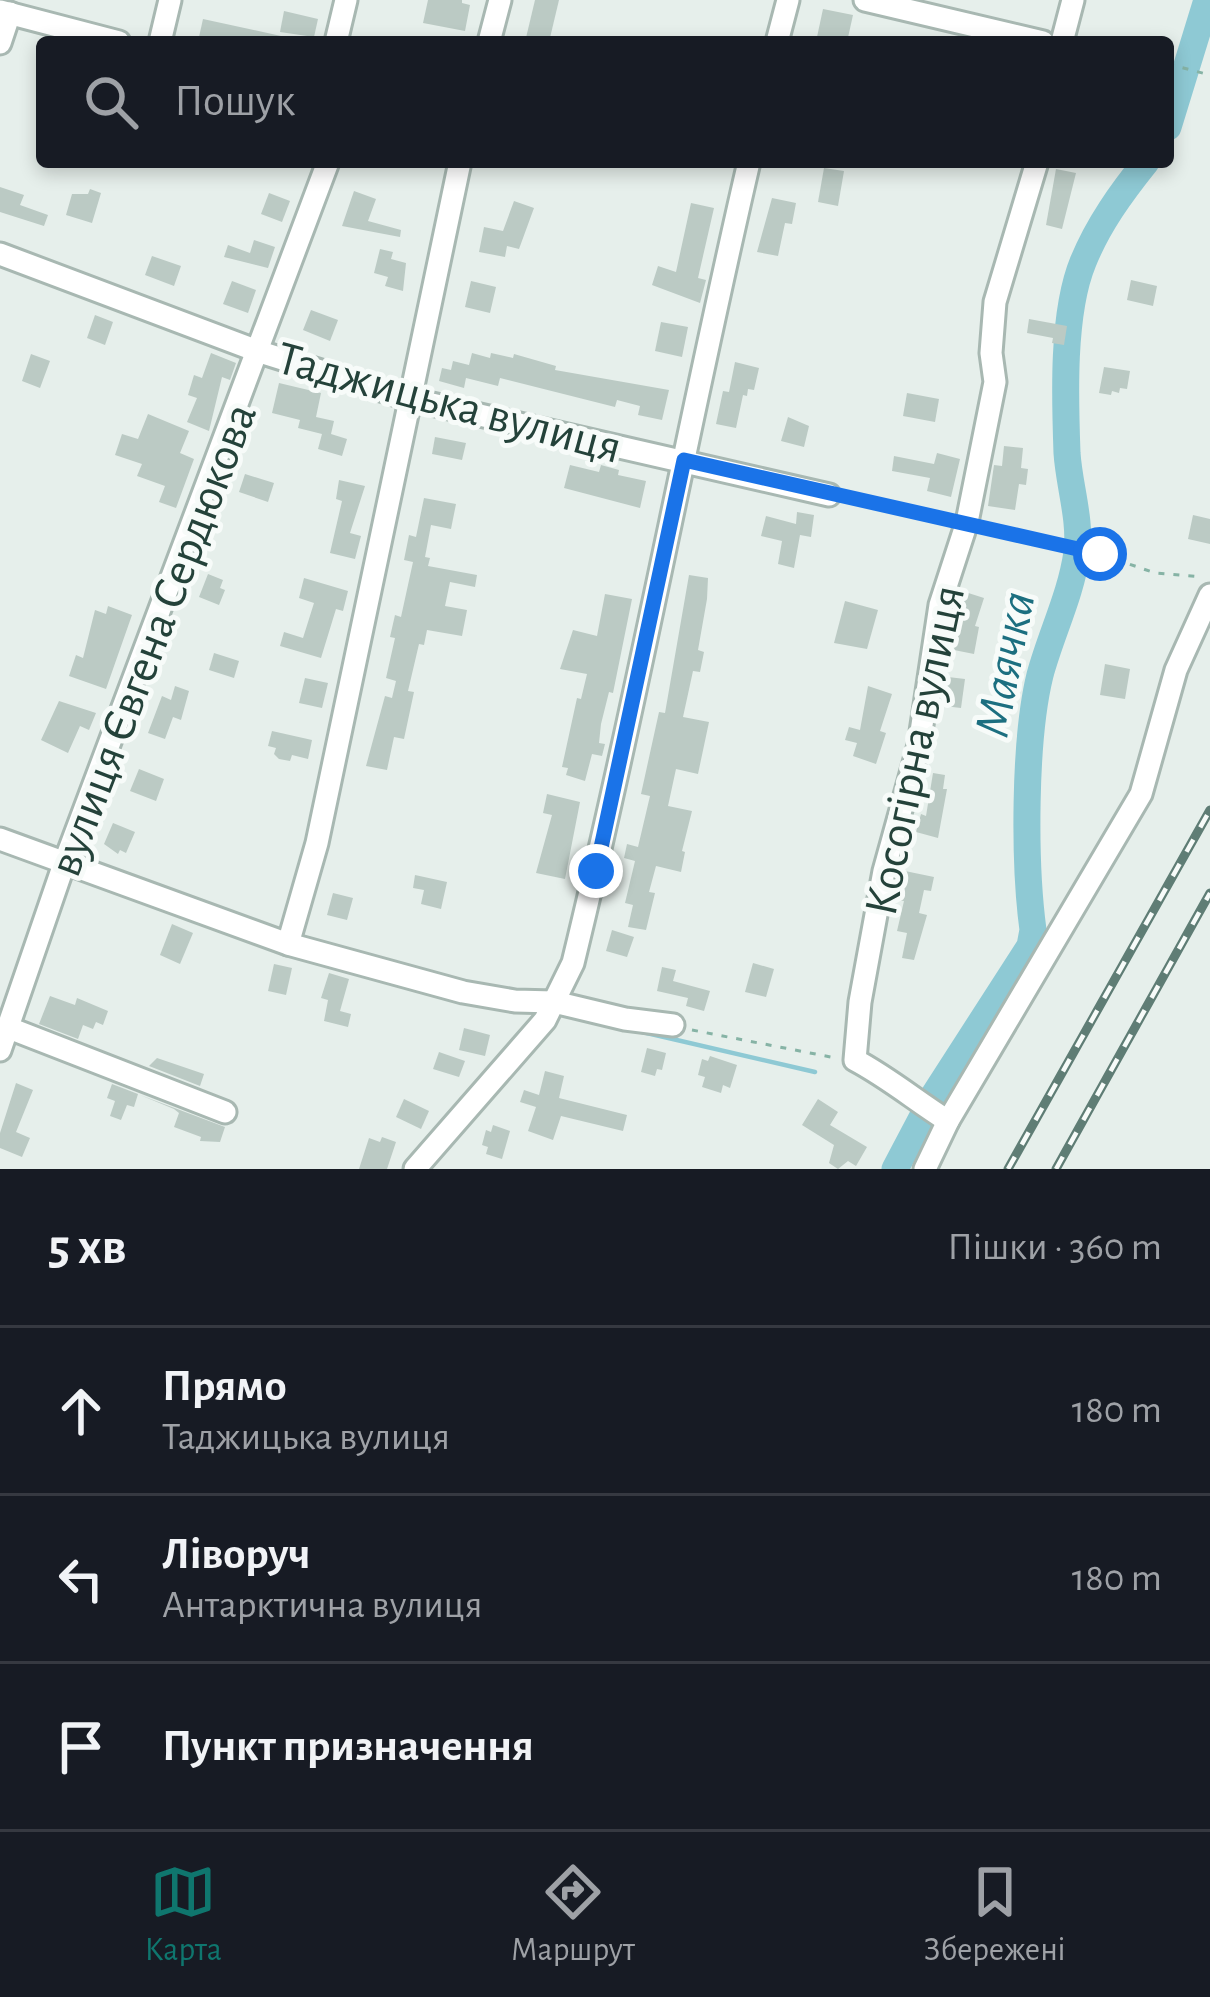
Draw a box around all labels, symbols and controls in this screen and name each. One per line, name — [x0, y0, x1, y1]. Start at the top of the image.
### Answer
search box — [36, 36, 1174, 168]
icon: search — [78, 69, 144, 135]
text: Пошук — [174, 79, 295, 124]
street label: Таджицька вулиця — [272, 335, 627, 473]
street label: вулиця Євгена Сердюкова — [41, 397, 266, 883]
route start — [1073, 527, 1127, 581]
street label: Косогірна вулиця — [857, 581, 974, 920]
water label: Маячка — [966, 587, 1045, 741]
route end — [569, 844, 623, 898]
text: 5 хв — [48, 1222, 126, 1273]
text: Пішки · 360 m — [947, 1228, 1162, 1267]
text: Прямо — [162, 1364, 287, 1409]
icon: ahead — [48, 1378, 114, 1444]
text: 180 m — [1072, 1391, 1162, 1430]
text: Таджицька вулиця — [162, 1418, 450, 1457]
text: Ліворуч — [162, 1532, 311, 1577]
icon: left — [48, 1546, 114, 1612]
text: 180 m — [1072, 1559, 1162, 1598]
text: Антарктична вулиця — [162, 1586, 482, 1625]
icon: arrive — [48, 1714, 114, 1780]
text: Пункт призначення — [162, 1724, 534, 1769]
tab: Карта — [144, 1859, 222, 1971]
tab: Маршрут — [511, 1859, 635, 1971]
tab: Збережені — [924, 1859, 1065, 1971]

